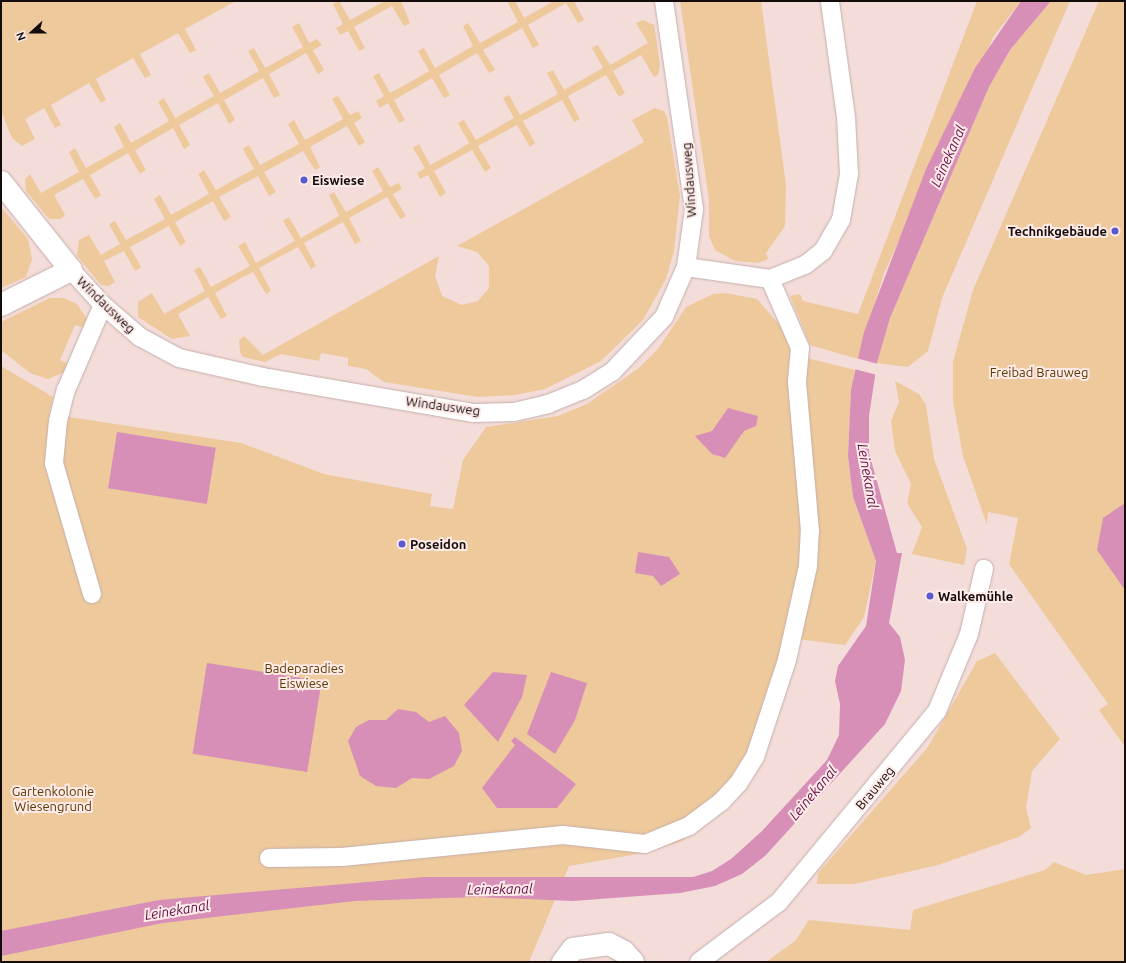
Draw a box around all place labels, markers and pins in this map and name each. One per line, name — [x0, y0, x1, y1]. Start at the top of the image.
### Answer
place label: Eiswiese — [312, 172, 364, 188]
marker: Eiswiese — [299, 175, 309, 185]
place label: Technikgebäude — [1008, 223, 1107, 239]
marker: Technikgebäude — [1110, 226, 1120, 236]
place label: Poseidon — [410, 536, 466, 552]
marker: Poseidon — [397, 539, 407, 549]
place label: Walkemühle — [938, 588, 1013, 604]
marker: Walkemühle — [925, 591, 935, 601]

